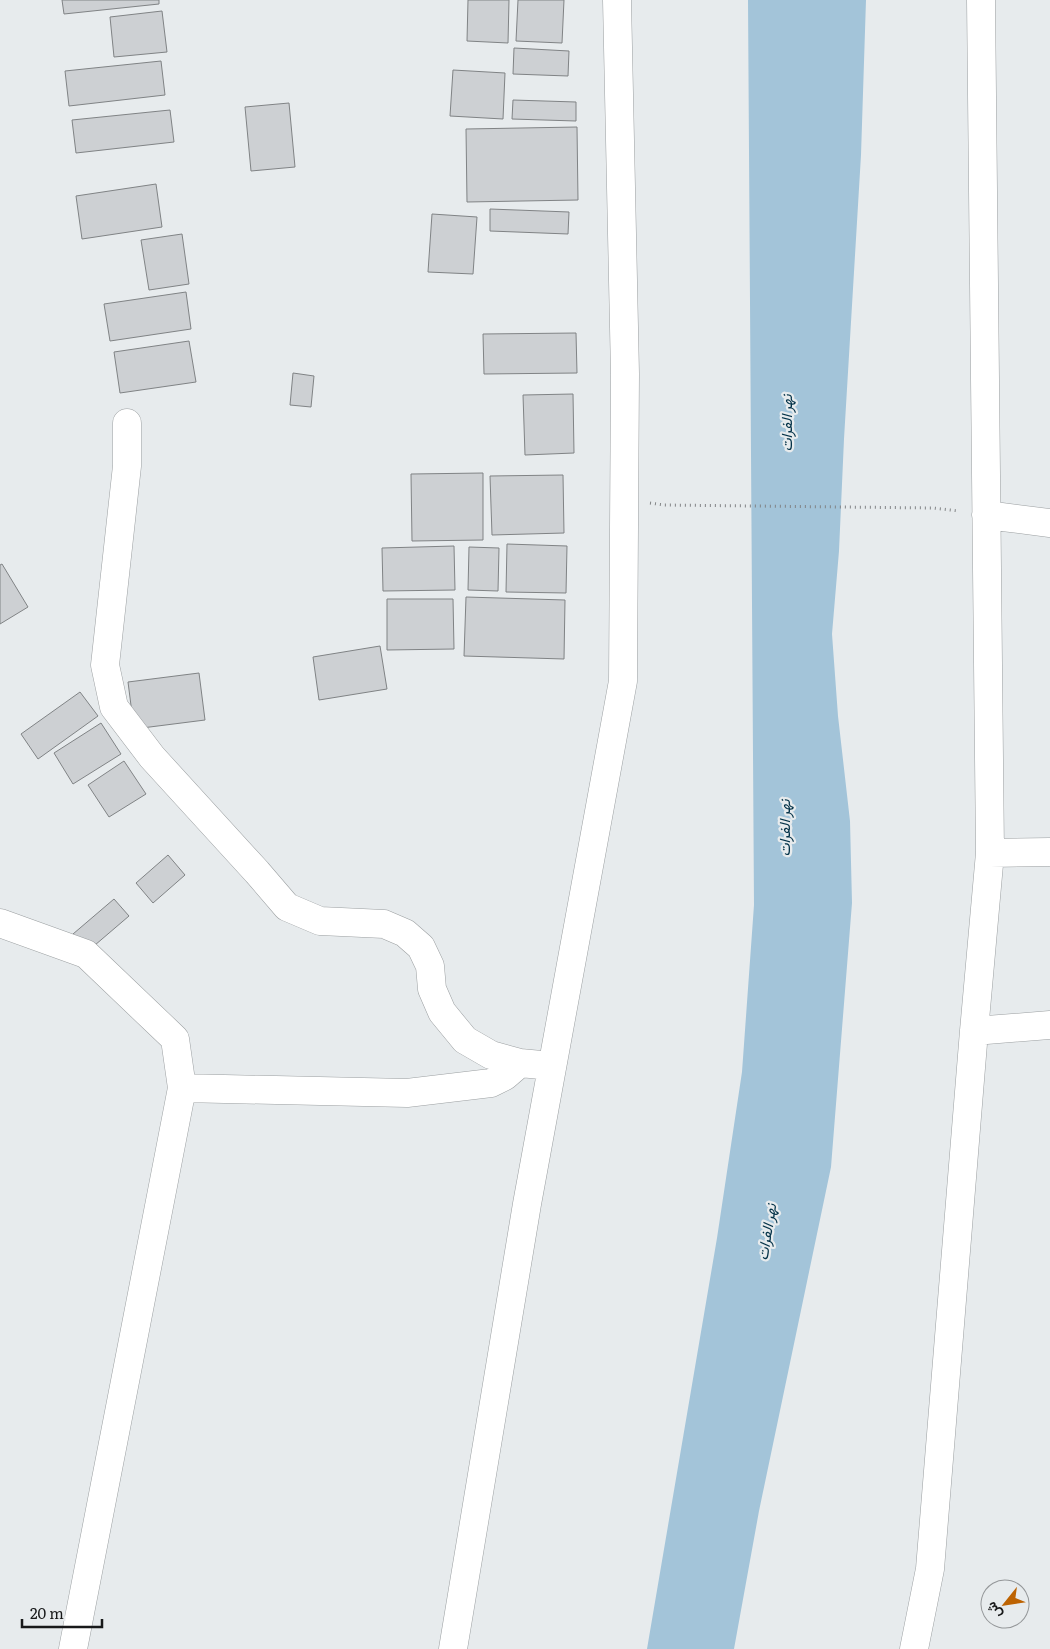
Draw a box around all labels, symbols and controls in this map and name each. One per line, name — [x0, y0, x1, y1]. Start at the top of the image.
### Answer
water label: نهر الفرات — [774, 394, 797, 452]
water label: نهر الفرات — [772, 799, 795, 857]
water label: نهر الفرات — [750, 1201, 781, 1262]
north arrow — [980, 1579, 1030, 1629]
scale bar — [22, 1596, 102, 1628]
text: ش — [980, 1599, 1006, 1623]
text: 20 m — [30, 1601, 64, 1624]

